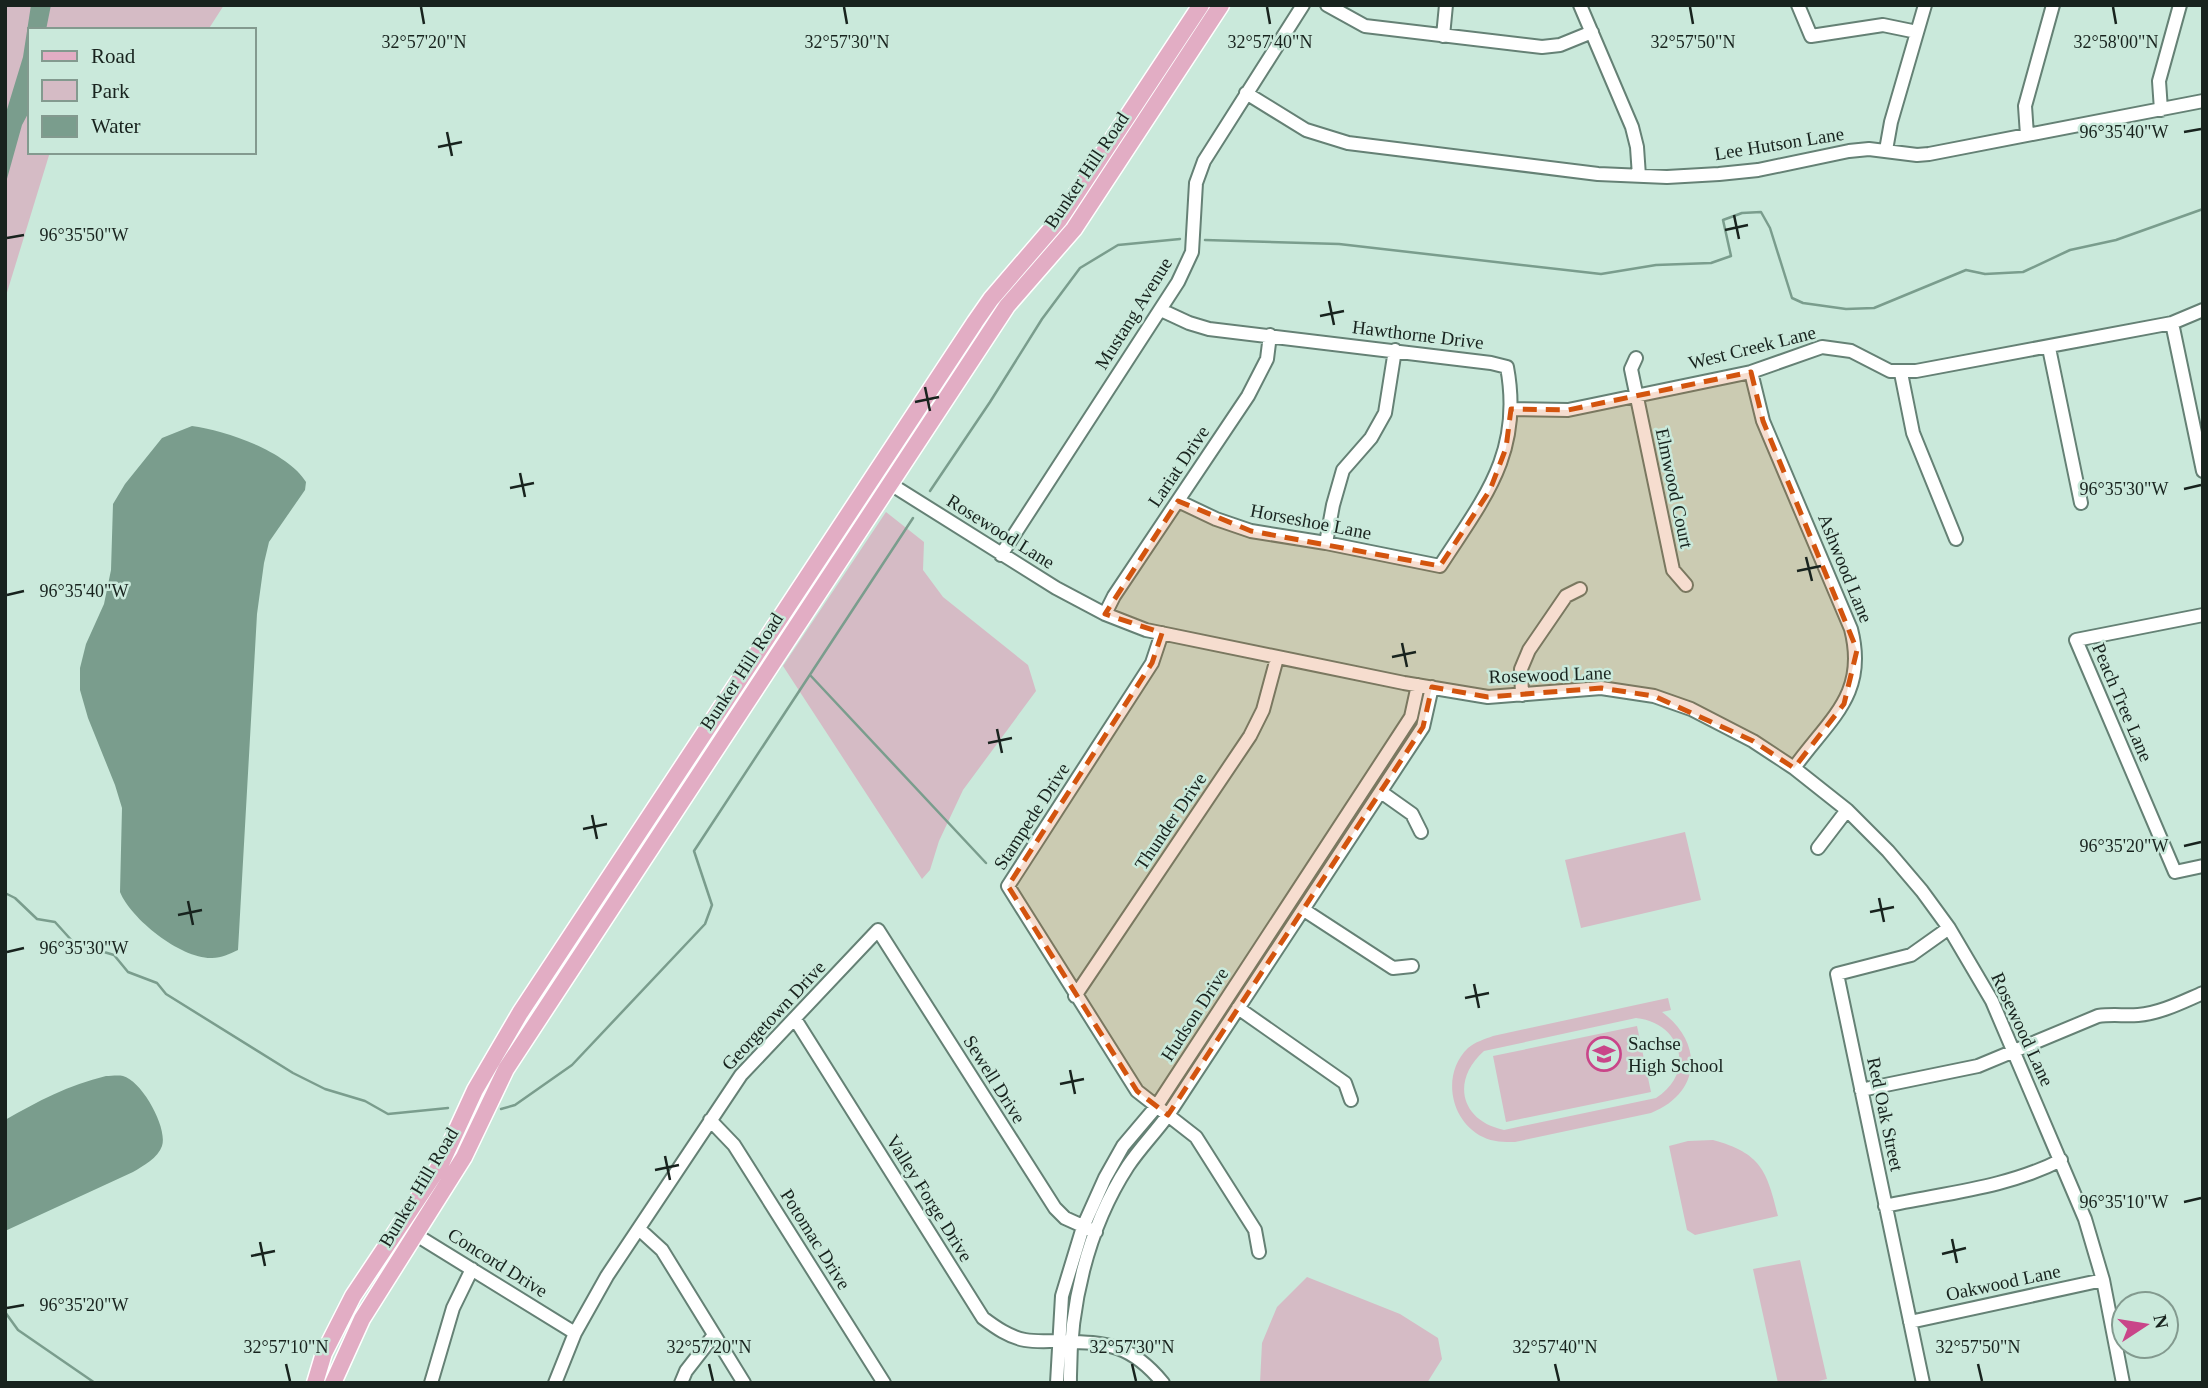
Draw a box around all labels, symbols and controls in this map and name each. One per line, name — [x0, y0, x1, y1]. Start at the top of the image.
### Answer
legend — [28, 28, 256, 154]
text: 32°57'20"N — [382, 32, 466, 52]
text: 32°57'30"N — [805, 32, 889, 52]
text: 32°57'40"N — [1228, 32, 1312, 52]
text: 32°57'50"N — [1651, 32, 1735, 52]
text: 32°58'00"N — [2074, 32, 2158, 52]
text: Road — [91, 44, 136, 68]
text: Park — [91, 79, 130, 103]
street label: Bunker Hill Road — [1040, 108, 1133, 232]
text: Water — [91, 114, 141, 138]
text: 96°35'40"W — [2080, 122, 2168, 142]
street label: Lee Hutson Lane — [1713, 123, 1845, 164]
text: 96°35'50"W — [40, 225, 128, 245]
street label: Mustang Avenue — [1091, 253, 1176, 373]
street label: Hawthorne Drive — [1351, 316, 1485, 353]
street label: West Creek Lane — [1686, 322, 1818, 373]
street label: Lariat Drive — [1144, 422, 1213, 511]
street label: Elmwood Court — [1652, 426, 1698, 551]
text: 96°35'30"W — [2080, 479, 2168, 499]
street label: Rosewood Lane — [943, 490, 1058, 573]
street label: Horseshoe Lane — [1249, 499, 1373, 544]
street label: Ashwood Lane — [1814, 511, 1877, 626]
text: 96°35'40"W — [40, 581, 128, 601]
street label: Bunker Hill Road — [696, 608, 787, 734]
street label: Peach Tree Lane — [2088, 640, 2157, 765]
street label: Rosewood Lane — [1488, 662, 1612, 687]
street label: Stampede Drive — [989, 759, 1074, 874]
street label: Thunder Drive — [1130, 769, 1211, 874]
text: 96°35'20"W — [2080, 836, 2168, 856]
text: 96°35'30"W — [40, 938, 128, 958]
street label: Georgetown Drive — [717, 956, 829, 1074]
street label: Hudson Drive — [1156, 964, 1232, 1065]
street label: Rosewood Lane — [1987, 969, 2058, 1089]
street label: Sewell Drive — [959, 1031, 1030, 1127]
place label: Sachse High School — [1628, 1033, 1724, 1076]
school or university icon: Sachse High School — [1585, 1035, 1623, 1073]
street label: Red Oak Street — [1863, 1055, 1908, 1174]
street label: Bunker Hill Road — [375, 1124, 462, 1251]
street label: Valley Forge Drive — [882, 1131, 977, 1265]
street label: Potomac Drive — [776, 1185, 855, 1293]
text: 96°35'10"W — [2080, 1192, 2168, 1212]
street label: Concord Drive — [444, 1223, 551, 1301]
street label: Oakwood Lane — [1944, 1260, 2062, 1305]
north arrow — [2110, 1290, 2180, 1360]
text: 96°35'20"W — [40, 1295, 128, 1315]
text: N — [2149, 1313, 2173, 1331]
text: 32°57'10"N — [244, 1337, 328, 1357]
text: 32°57'20"N — [667, 1337, 751, 1357]
text: 32°57'30"N — [1090, 1337, 1174, 1357]
text: 32°57'40"N — [1513, 1337, 1597, 1357]
text: 32°57'50"N — [1936, 1337, 2020, 1357]

